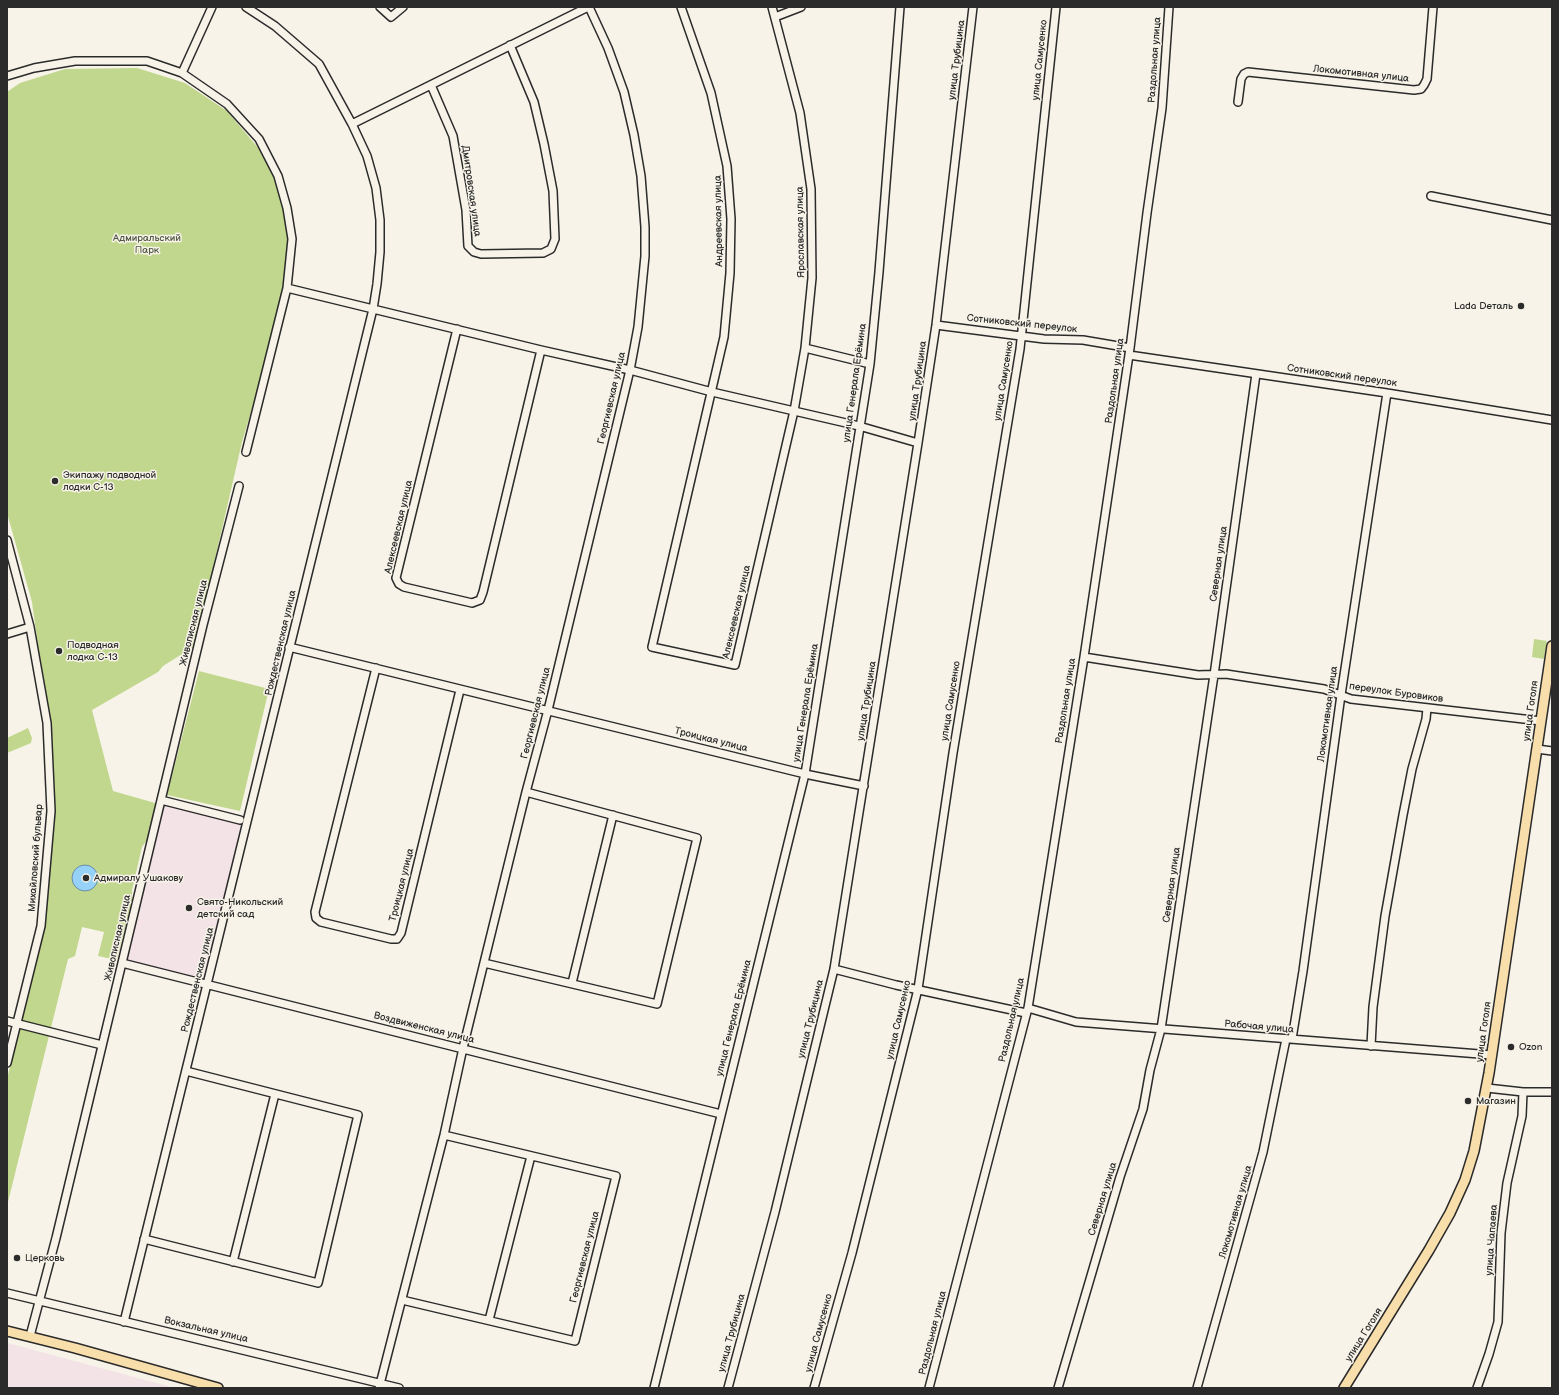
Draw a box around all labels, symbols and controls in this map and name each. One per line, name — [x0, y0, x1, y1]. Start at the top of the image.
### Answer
street label: Раздольная улица — [1146, 17, 1164, 103]
street label: улица Трубицина — [946, 19, 968, 101]
street label: улица Самусенко — [1030, 19, 1050, 101]
street label: Локомотивная улица — [1312, 63, 1410, 85]
street label: Дмитровская улица — [459, 145, 483, 237]
street label: Андреевская улица — [712, 175, 726, 267]
street label: Ярославская улица — [794, 186, 808, 278]
park label: Адмиральский Парк — [113, 232, 181, 256]
place label: Lada Dеталь — [1454, 300, 1513, 312]
marker: Lada Dеталь — [1516, 301, 1526, 311]
street label: Сотниковский переулок — [966, 312, 1078, 336]
street label: улица Генерала Ерёмина — [841, 323, 869, 443]
street label: Раздольная улица — [1103, 337, 1127, 425]
street label: улица Трубицина — [906, 340, 930, 422]
street label: улица Самусенко — [992, 340, 1016, 422]
street label: Георгиевская улица — [596, 351, 628, 445]
street label: Сотниковский переулок — [1286, 362, 1398, 390]
place label: Экипажу подводной лодки С-13 — [63, 469, 156, 492]
marker: Экипажу подводной лодки С-13 — [50, 476, 60, 486]
street label: Алексеевская улица — [382, 479, 416, 575]
street label: Северная улица — [1208, 525, 1230, 603]
street label: Алексеевская улица — [720, 564, 754, 660]
street label: Живописная улица — [177, 579, 211, 667]
street label: Рождественская улица — [263, 589, 299, 697]
place label: Подводная лодка С-13 — [67, 639, 119, 662]
street label: улица Генерала Ерёмина — [791, 643, 821, 763]
marker: Подводная лодка С-13 — [54, 646, 64, 656]
street label: Раздольная улица — [1053, 657, 1079, 745]
street label: улица Трубицина — [855, 660, 879, 742]
street label: улица Самусенко — [939, 660, 963, 742]
street label: Локомотивная улица — [1315, 665, 1341, 763]
street label: Георгиевская улица — [519, 666, 553, 760]
street label: переулок Буровиков — [1348, 680, 1444, 706]
street label: улица Гоголя — [1521, 680, 1541, 742]
street label: Троицкая улица — [673, 725, 749, 755]
street label: Михайловский бульвар — [26, 804, 46, 912]
street label: Северная улица — [1161, 846, 1183, 924]
street label: Троицкая улица — [387, 847, 417, 923]
place label: Адмиралу Ушакову — [94, 872, 183, 884]
marker: Адмиралу Ушакову — [81, 873, 91, 883]
street label: Живописная улица — [102, 894, 134, 982]
place label: Свято-Никольский детский сад — [197, 896, 283, 920]
marker: Свято-Никольский детский сад — [184, 903, 194, 913]
street label: Рождественская улица — [179, 926, 217, 1034]
street label: улица Генерала Ерёмина — [714, 958, 754, 1078]
street label: Раздольная улица — [996, 977, 1028, 1063]
street label: улица Трубицина — [795, 978, 827, 1060]
street label: улица Самусенко — [884, 979, 914, 1061]
street label: улица Гоголя — [1474, 1001, 1494, 1063]
street label: Воздвиженская улица — [372, 1010, 476, 1046]
street label: Рабочая улица — [1224, 1018, 1294, 1036]
place label: Ozon — [1519, 1041, 1542, 1053]
marker: Ozon — [1506, 1042, 1516, 1052]
place label: Магазин — [1476, 1095, 1516, 1107]
marker: Магазин — [1463, 1096, 1473, 1106]
street label: Северная улица — [1086, 1161, 1120, 1237]
street label: Локомотивная улица — [1217, 1164, 1255, 1260]
street label: улица Чапаева — [1484, 1204, 1500, 1276]
street label: Георгиевская улица — [568, 1210, 602, 1304]
place label: Церковь — [25, 1252, 64, 1264]
marker: Церковь — [12, 1253, 22, 1263]
street label: Раздольная улица — [917, 1290, 949, 1376]
street label: улица Самусенко — [803, 1292, 835, 1374]
street label: улица Трубицина — [716, 1293, 748, 1373]
street label: улица Гоголя — [1343, 1306, 1385, 1364]
street label: Вокзальная улица — [163, 1315, 249, 1345]

